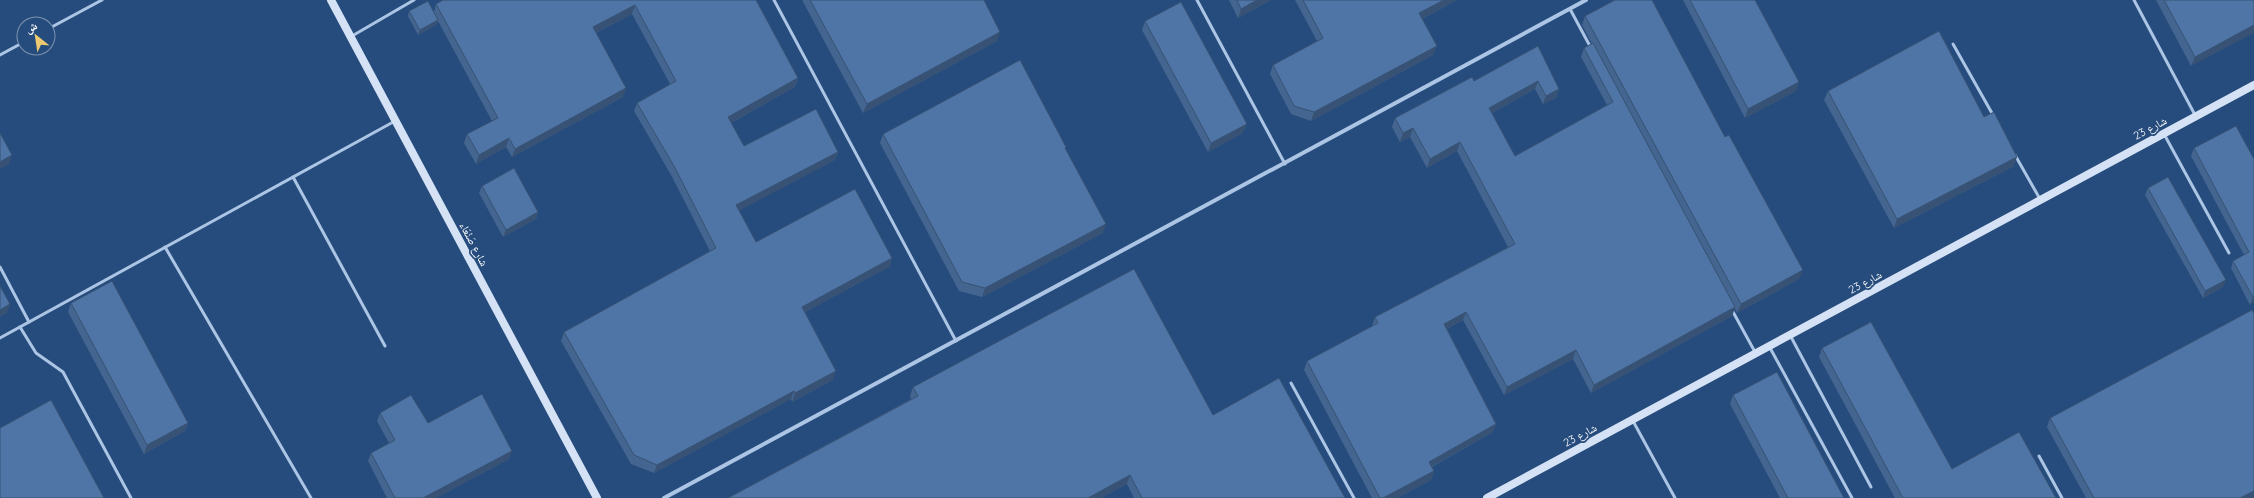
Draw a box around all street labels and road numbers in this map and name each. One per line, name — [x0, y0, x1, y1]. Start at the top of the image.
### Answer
street label: شارع 23 — [2131, 113, 2169, 143]
street label: شارع صَنْعَاء — [457, 220, 491, 268]
street label: شارع 23 — [1846, 267, 1884, 297]
street label: شارع 23 — [1561, 420, 1599, 450]

